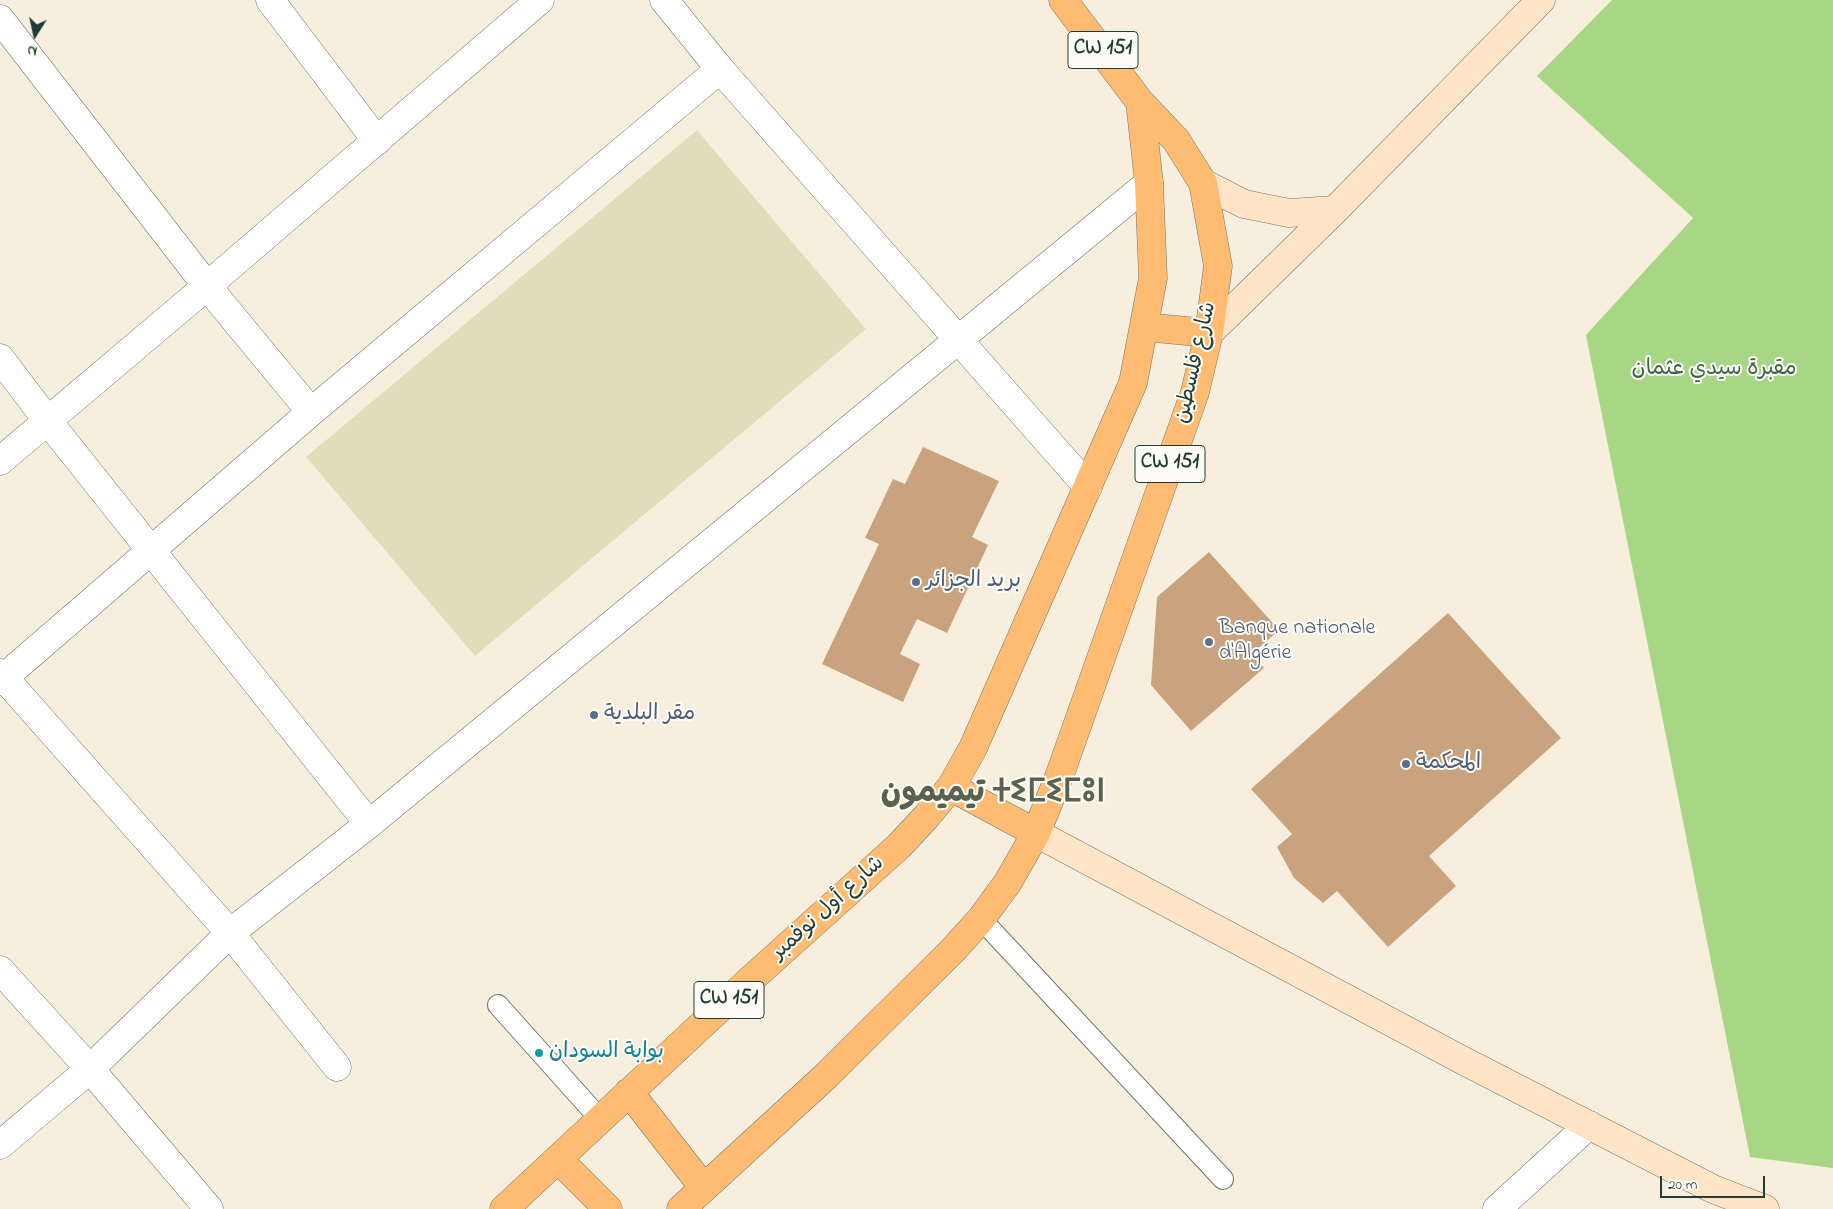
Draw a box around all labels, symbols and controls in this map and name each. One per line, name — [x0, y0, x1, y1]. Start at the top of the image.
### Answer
north arrow — [10, 10, 60, 60]
road number: CW 151 — [1068, 32, 1138, 68]
text: N — [26, 39, 39, 61]
street label: شارع فلسطين — [1170, 300, 1224, 426]
park label: مقبرة سيدي عثمان — [1632, 357, 1796, 383]
road number: CW 151 — [1135, 446, 1205, 482]
place label: بريد الجزائر — [926, 569, 1021, 595]
marker: بريد الجزائر — [910, 576, 922, 588]
place label: Banque nationale d'Algérie — [1219, 616, 1375, 668]
marker: Banque nationale d'Algérie — [1203, 636, 1215, 648]
place label: مقر البلدية — [604, 702, 695, 728]
marker: مقر البلدية — [588, 709, 600, 721]
place label: المحكمة — [1416, 751, 1481, 777]
marker: المحكمة — [1400, 758, 1412, 770]
district label: تيميمون ⵜⵉⵎⵉⵎⵓⵏ — [881, 777, 1105, 815]
street label: شارع أول نوفمبر — [767, 851, 891, 967]
road number: CW 151 — [694, 982, 764, 1018]
place label: بوابة السودان — [549, 1040, 664, 1066]
marker: بوابة السودان — [533, 1047, 545, 1059]
scale bar — [1663, 1166, 1768, 1198]
text: 20 m — [1668, 1174, 1697, 1196]

